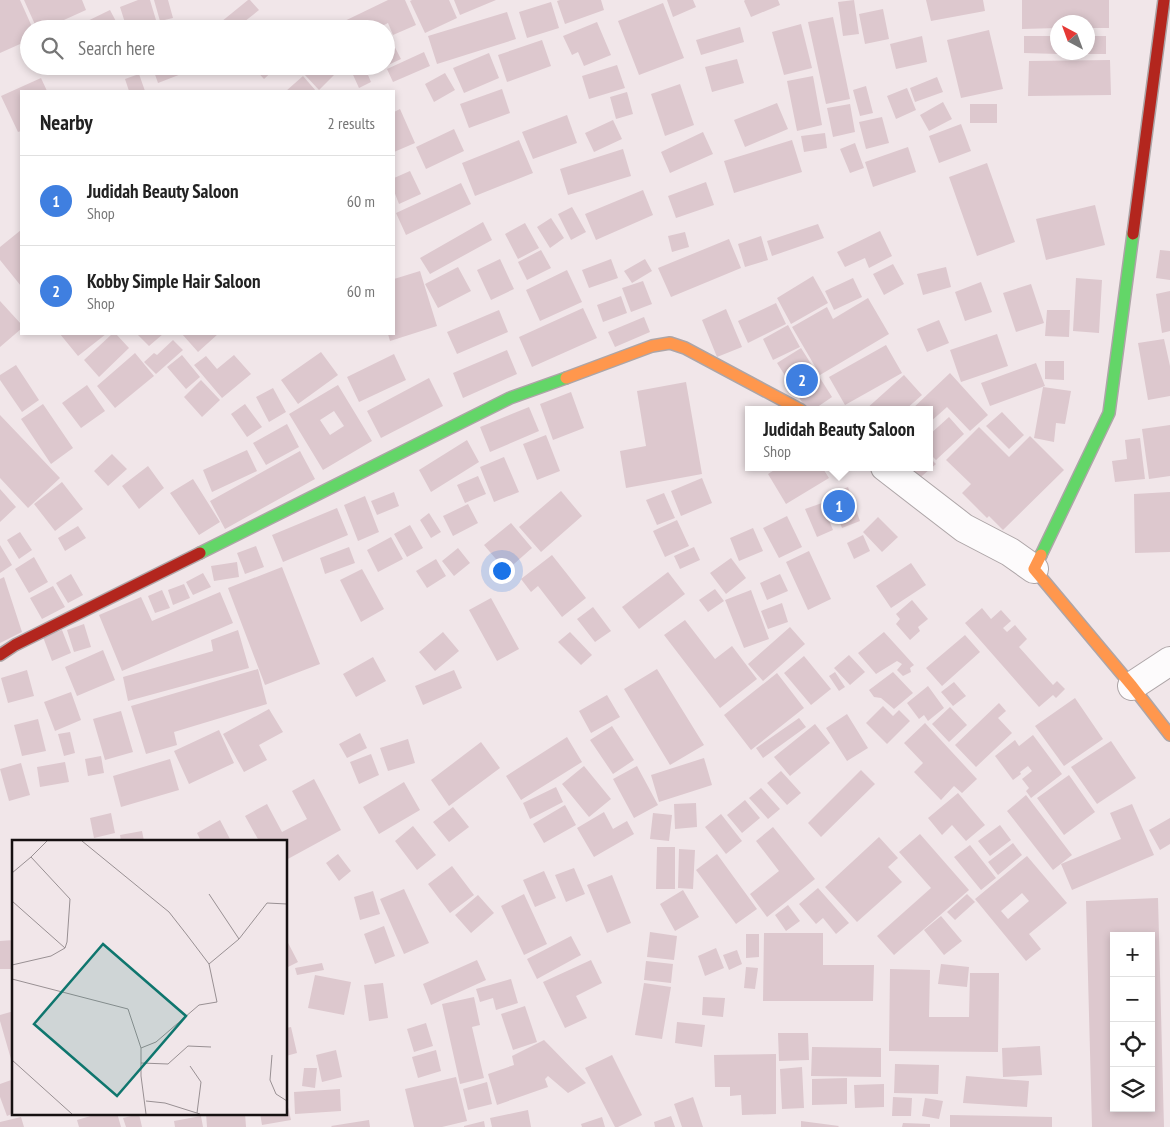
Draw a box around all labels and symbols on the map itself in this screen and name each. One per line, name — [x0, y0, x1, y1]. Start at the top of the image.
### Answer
north arrow — [1050, 15, 1095, 60]
pin: 2 — [786, 361, 818, 399]
pin: 1 — [823, 487, 855, 525]
your location — [489, 558, 515, 584]
inset map — [12, 840, 288, 1114]

